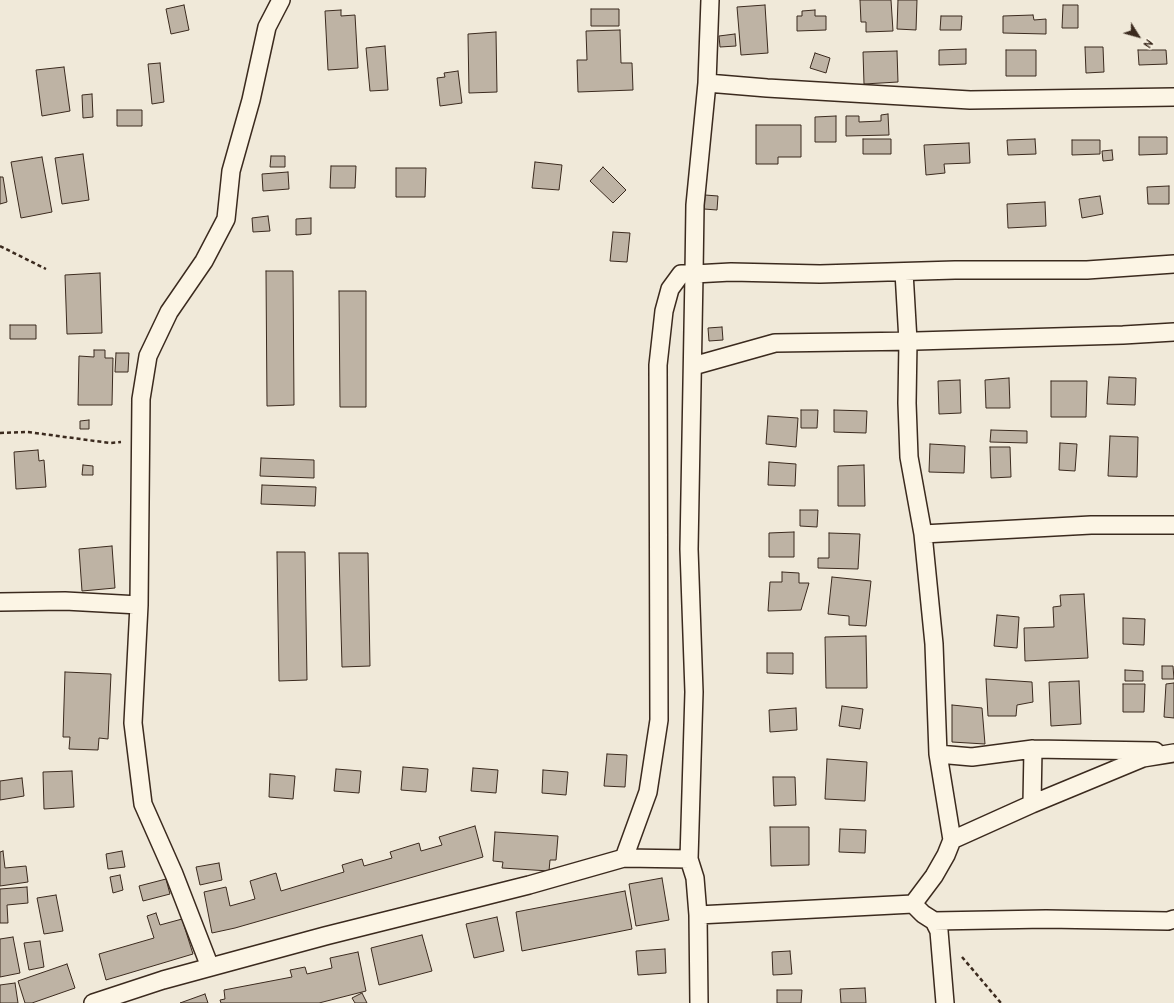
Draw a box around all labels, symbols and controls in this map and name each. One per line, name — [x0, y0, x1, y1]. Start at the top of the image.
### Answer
north arrow — [1118, 16, 1158, 56]
text: N — [1141, 37, 1155, 50]

